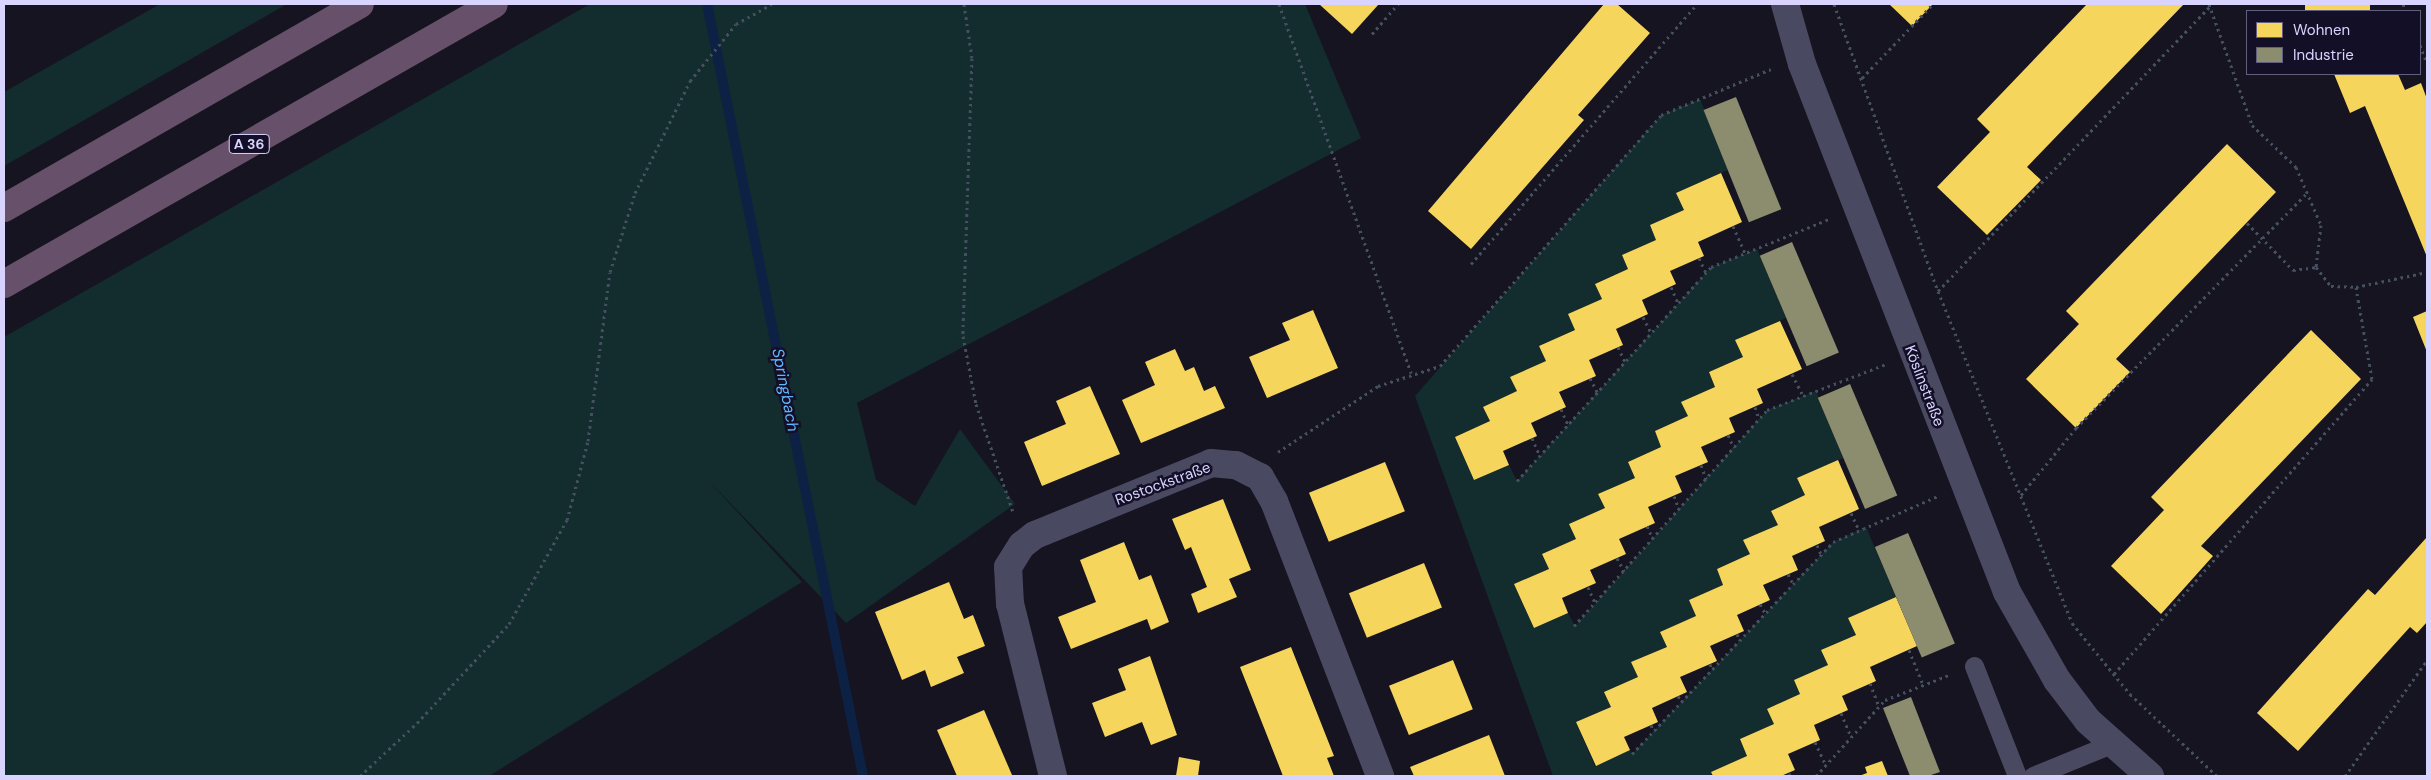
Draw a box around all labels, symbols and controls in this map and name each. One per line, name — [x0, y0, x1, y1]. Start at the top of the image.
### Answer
legend — [2246, 10, 2421, 75]
text: Wohnen — [2293, 20, 2350, 40]
text: Industrie — [2293, 45, 2354, 65]
road number: A 36 — [228, 132, 270, 156]
street label: Köslinstraße — [1900, 343, 1948, 429]
water label: Springbach — [768, 347, 802, 433]
street label: Rostockstraße — [1113, 458, 1213, 510]

